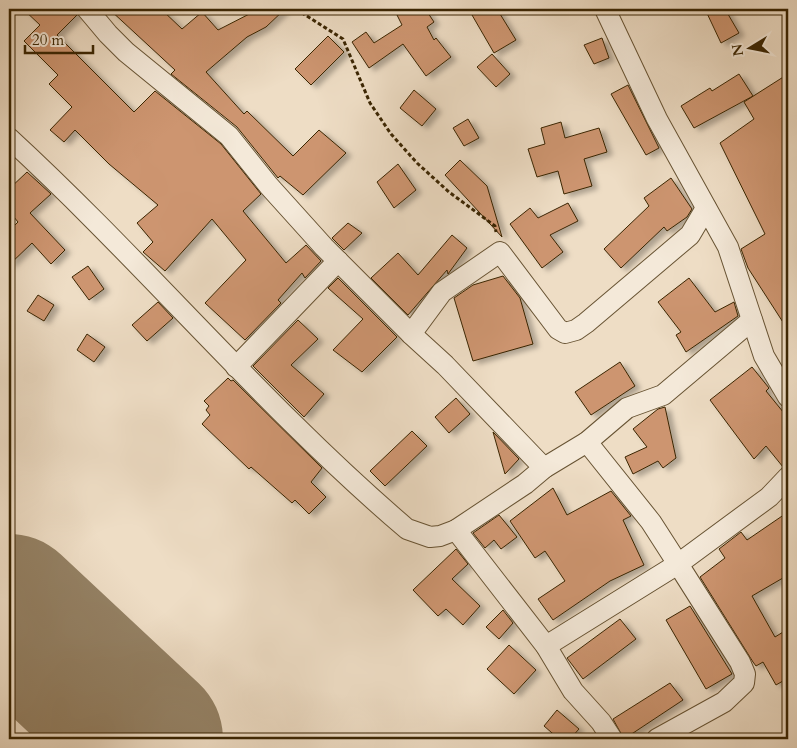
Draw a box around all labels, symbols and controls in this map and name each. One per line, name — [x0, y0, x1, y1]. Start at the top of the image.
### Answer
scale bar — [25, 22, 92, 54]
north arrow — [724, 22, 774, 72]
text: 20 m — [32, 30, 64, 50]
text: N — [727, 43, 748, 58]

